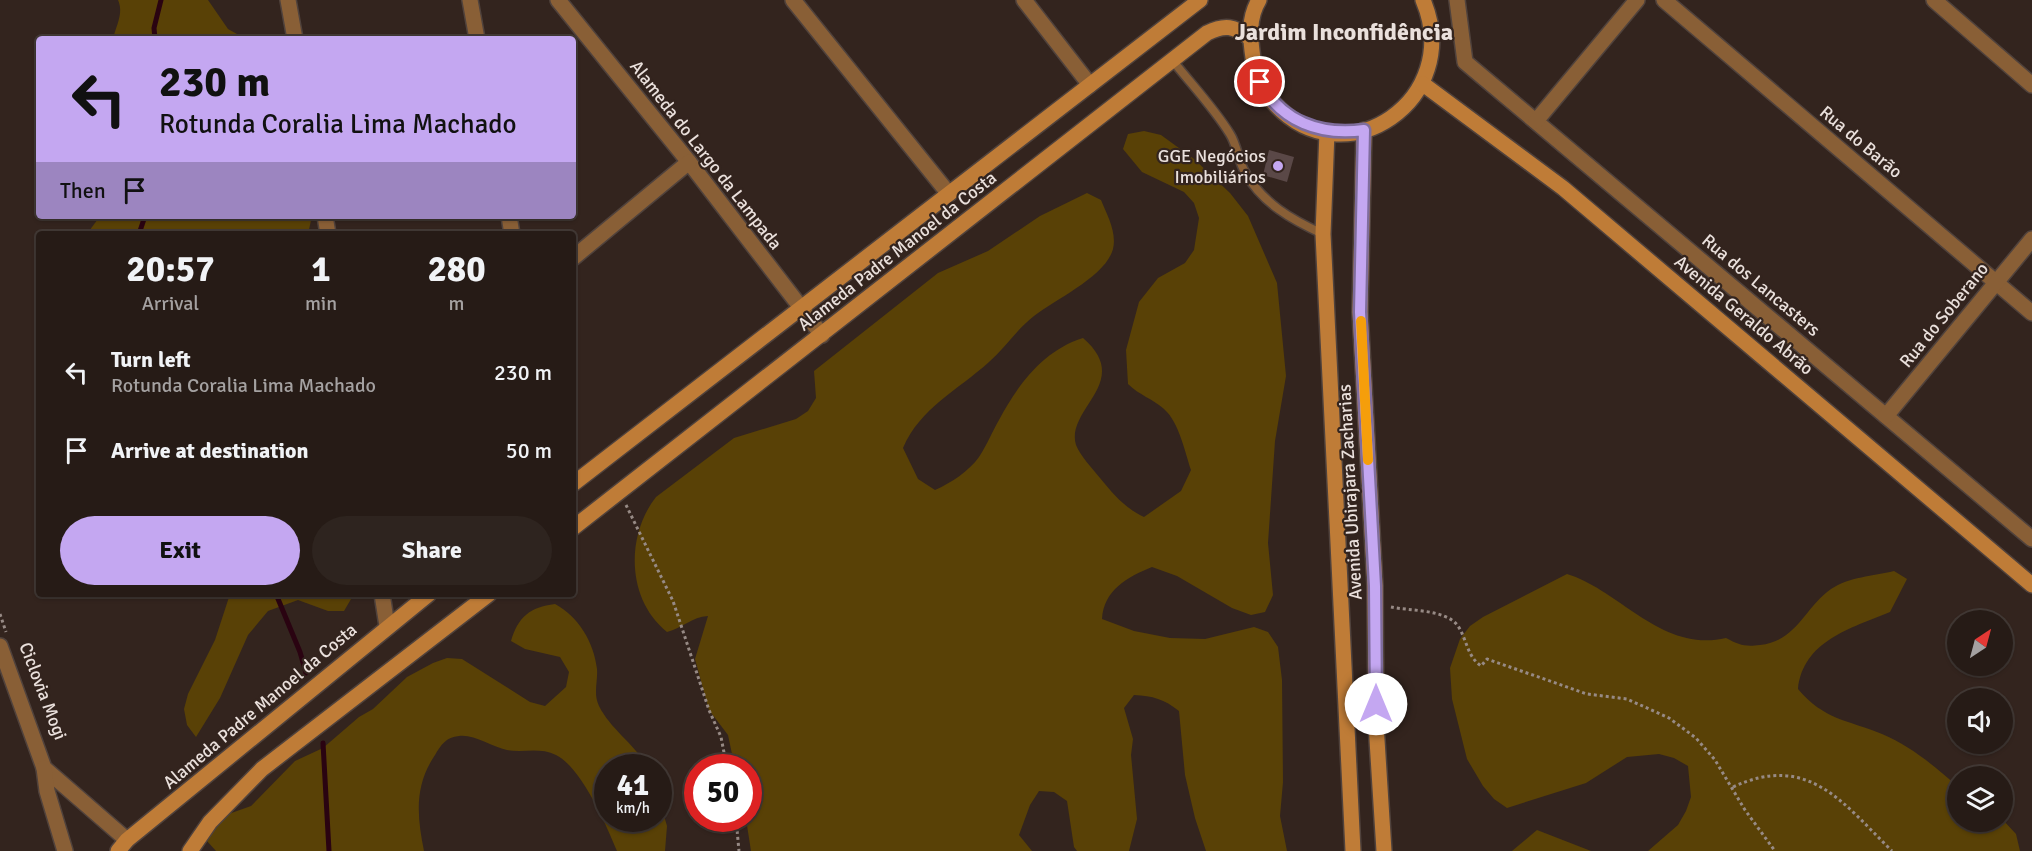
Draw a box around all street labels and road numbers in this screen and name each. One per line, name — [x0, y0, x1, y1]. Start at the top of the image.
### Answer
street label: Alameda do Largo da Lampada — [625, 56, 787, 254]
street label: Rua do Barão — [1815, 101, 1907, 183]
street label: Alameda Padre Manoel da Costa — [793, 167, 1001, 335]
street label: Rua dos Lancasters — [1697, 229, 1825, 341]
street label: Avenida Geraldo Abrão — [1670, 250, 1818, 380]
street label: Rua do Soberano — [1895, 258, 1993, 372]
street label: Avenida Ubirajara Zacharias — [1333, 384, 1367, 600]
street label: Alameda Padre Manoel da Costa — [159, 619, 361, 793]
street label: Ciclovia Mogi — [14, 639, 72, 743]

